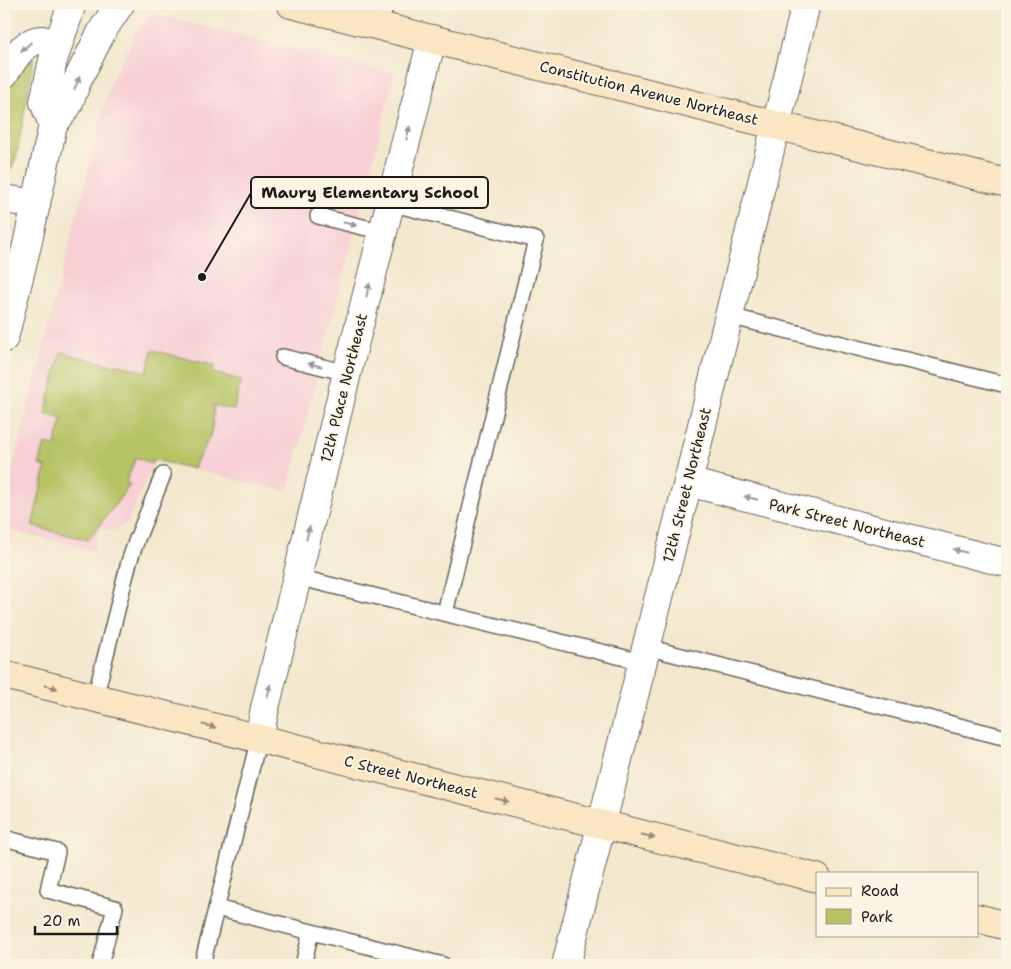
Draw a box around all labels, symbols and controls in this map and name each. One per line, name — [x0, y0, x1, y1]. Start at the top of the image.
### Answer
one-way arrow — [19, 42, 32, 53]
street label: Constitution Avenue Northeast — [538, 56, 760, 130]
one-way arrow — [74, 76, 82, 90]
one-way arrow — [404, 125, 412, 140]
callout: Maury Elementary School — [251, 177, 488, 208]
text: Maury Elementary School — [261, 182, 479, 203]
one-way arrow — [343, 220, 358, 228]
one-way arrow — [364, 283, 372, 298]
street label: 12th Place Northeast — [316, 311, 372, 465]
one-way arrow — [307, 361, 322, 369]
street label: 12th Street Northeast — [658, 405, 716, 565]
one-way arrow — [744, 494, 759, 502]
street label: Park Street Northeast — [767, 494, 927, 552]
one-way arrow — [304, 525, 312, 540]
one-way arrow — [952, 547, 967, 555]
one-way arrow — [44, 683, 59, 691]
one-way arrow — [265, 683, 273, 698]
one-way arrow — [201, 722, 216, 730]
street label: C Street Northeast — [342, 751, 480, 803]
one-way arrow — [495, 796, 510, 804]
one-way arrow — [641, 832, 656, 840]
legend — [816, 872, 978, 936]
text: Road — [861, 881, 899, 901]
scale bar — [35, 904, 118, 936]
text: Park — [861, 907, 893, 927]
text: 20 m — [42, 911, 81, 931]

